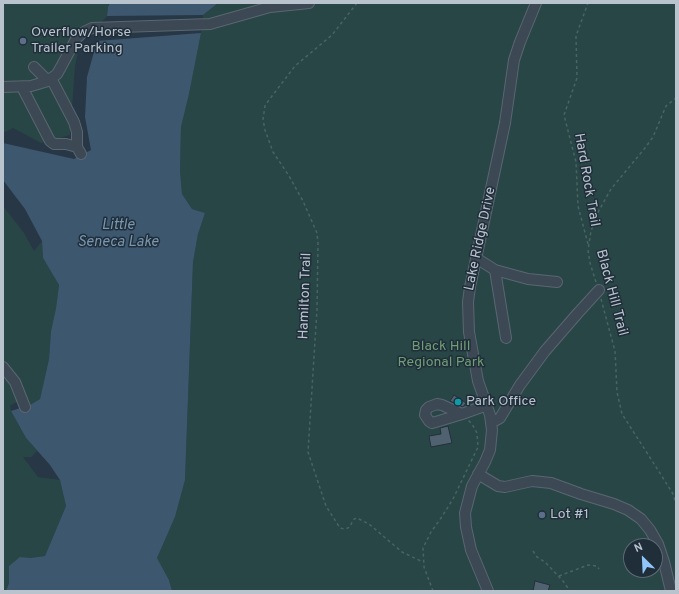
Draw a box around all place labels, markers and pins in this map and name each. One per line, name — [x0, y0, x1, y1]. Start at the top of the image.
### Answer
place label: Overflow/Horse Trailer Parking — [31, 25, 131, 58]
marker: Overflow/Horse Trailer Parking — [18, 36, 28, 46]
place label: Park Office — [466, 394, 536, 410]
marker: Park Office — [453, 397, 463, 407]
place label: Lot #1 — [550, 507, 589, 523]
marker: Lot #1 — [537, 510, 547, 520]

